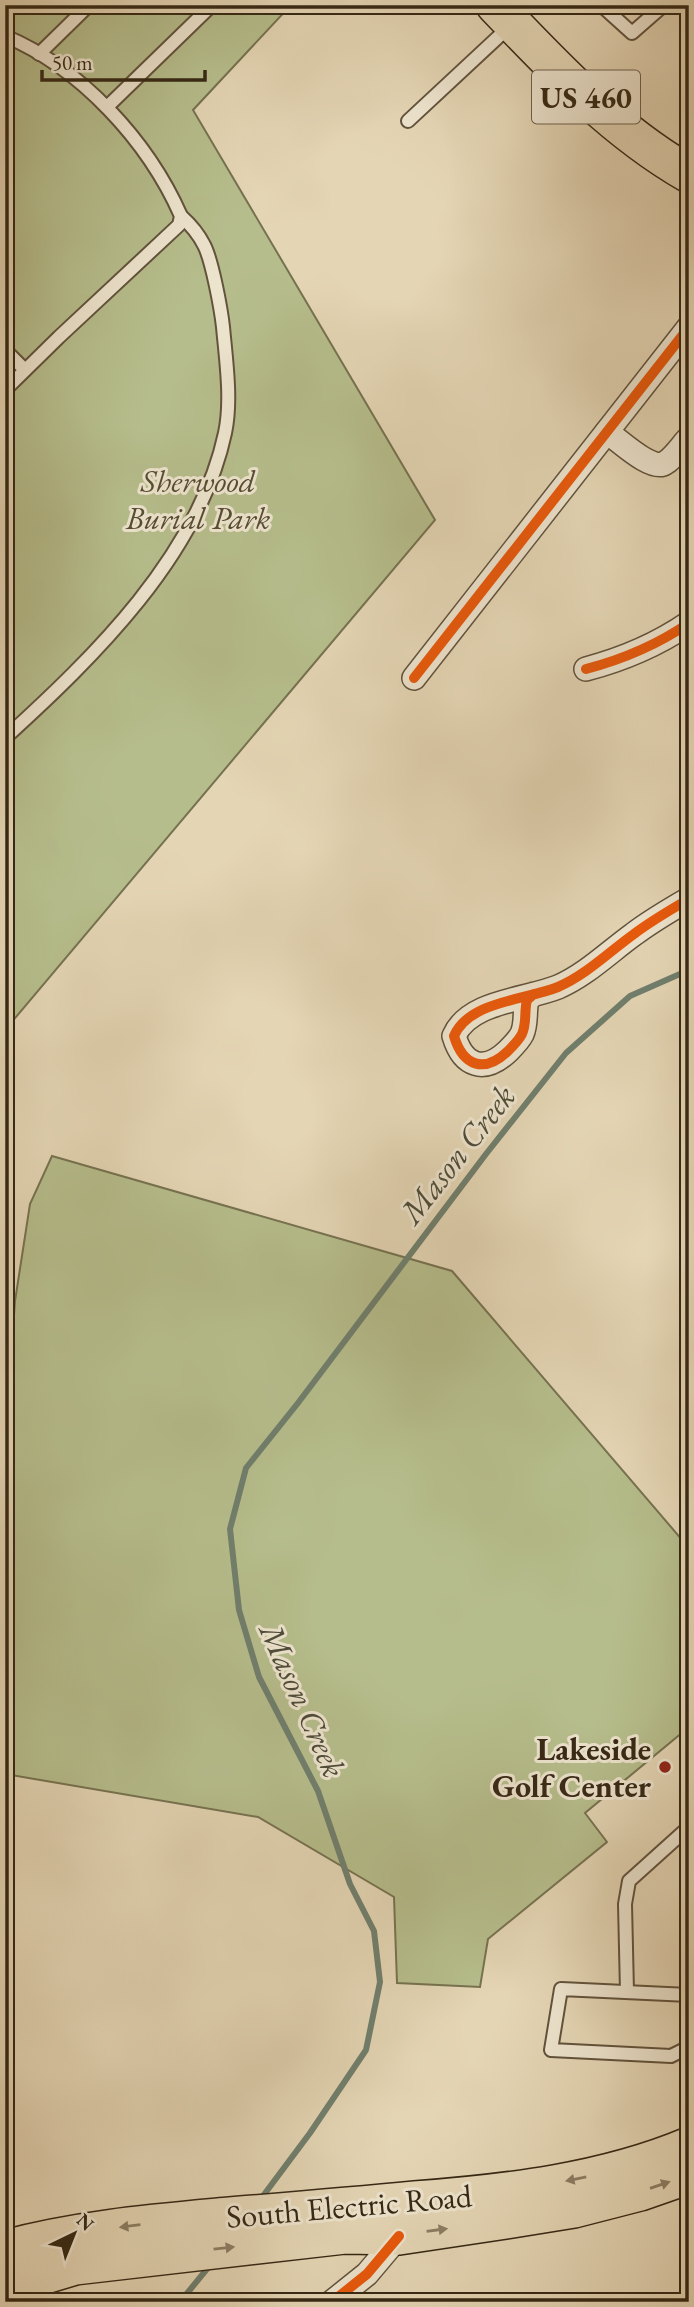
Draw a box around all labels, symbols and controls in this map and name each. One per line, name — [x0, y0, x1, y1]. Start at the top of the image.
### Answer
scale bar — [42, 38, 205, 82]
text: 50 m — [52, 49, 93, 76]
road number: US 460 — [532, 71, 640, 124]
park label: Sherwood Burial Park — [125, 460, 271, 539]
water label: Mason Creek — [388, 1076, 525, 1234]
water label: Mason Creek — [249, 1614, 356, 1784]
place label: Lakeside Golf Center — [492, 1728, 652, 1807]
marker: Lakeside Golf Center — [657, 1759, 673, 1775]
one-way arrow — [565, 2173, 587, 2184]
street label: South Electric Road — [224, 2174, 474, 2238]
one-way arrow — [650, 2179, 671, 2190]
north arrow — [38, 2198, 108, 2268]
text: N — [71, 2208, 100, 2237]
one-way arrow — [118, 2220, 140, 2231]
one-way arrow — [427, 2224, 449, 2235]
one-way arrow — [213, 2243, 235, 2254]

